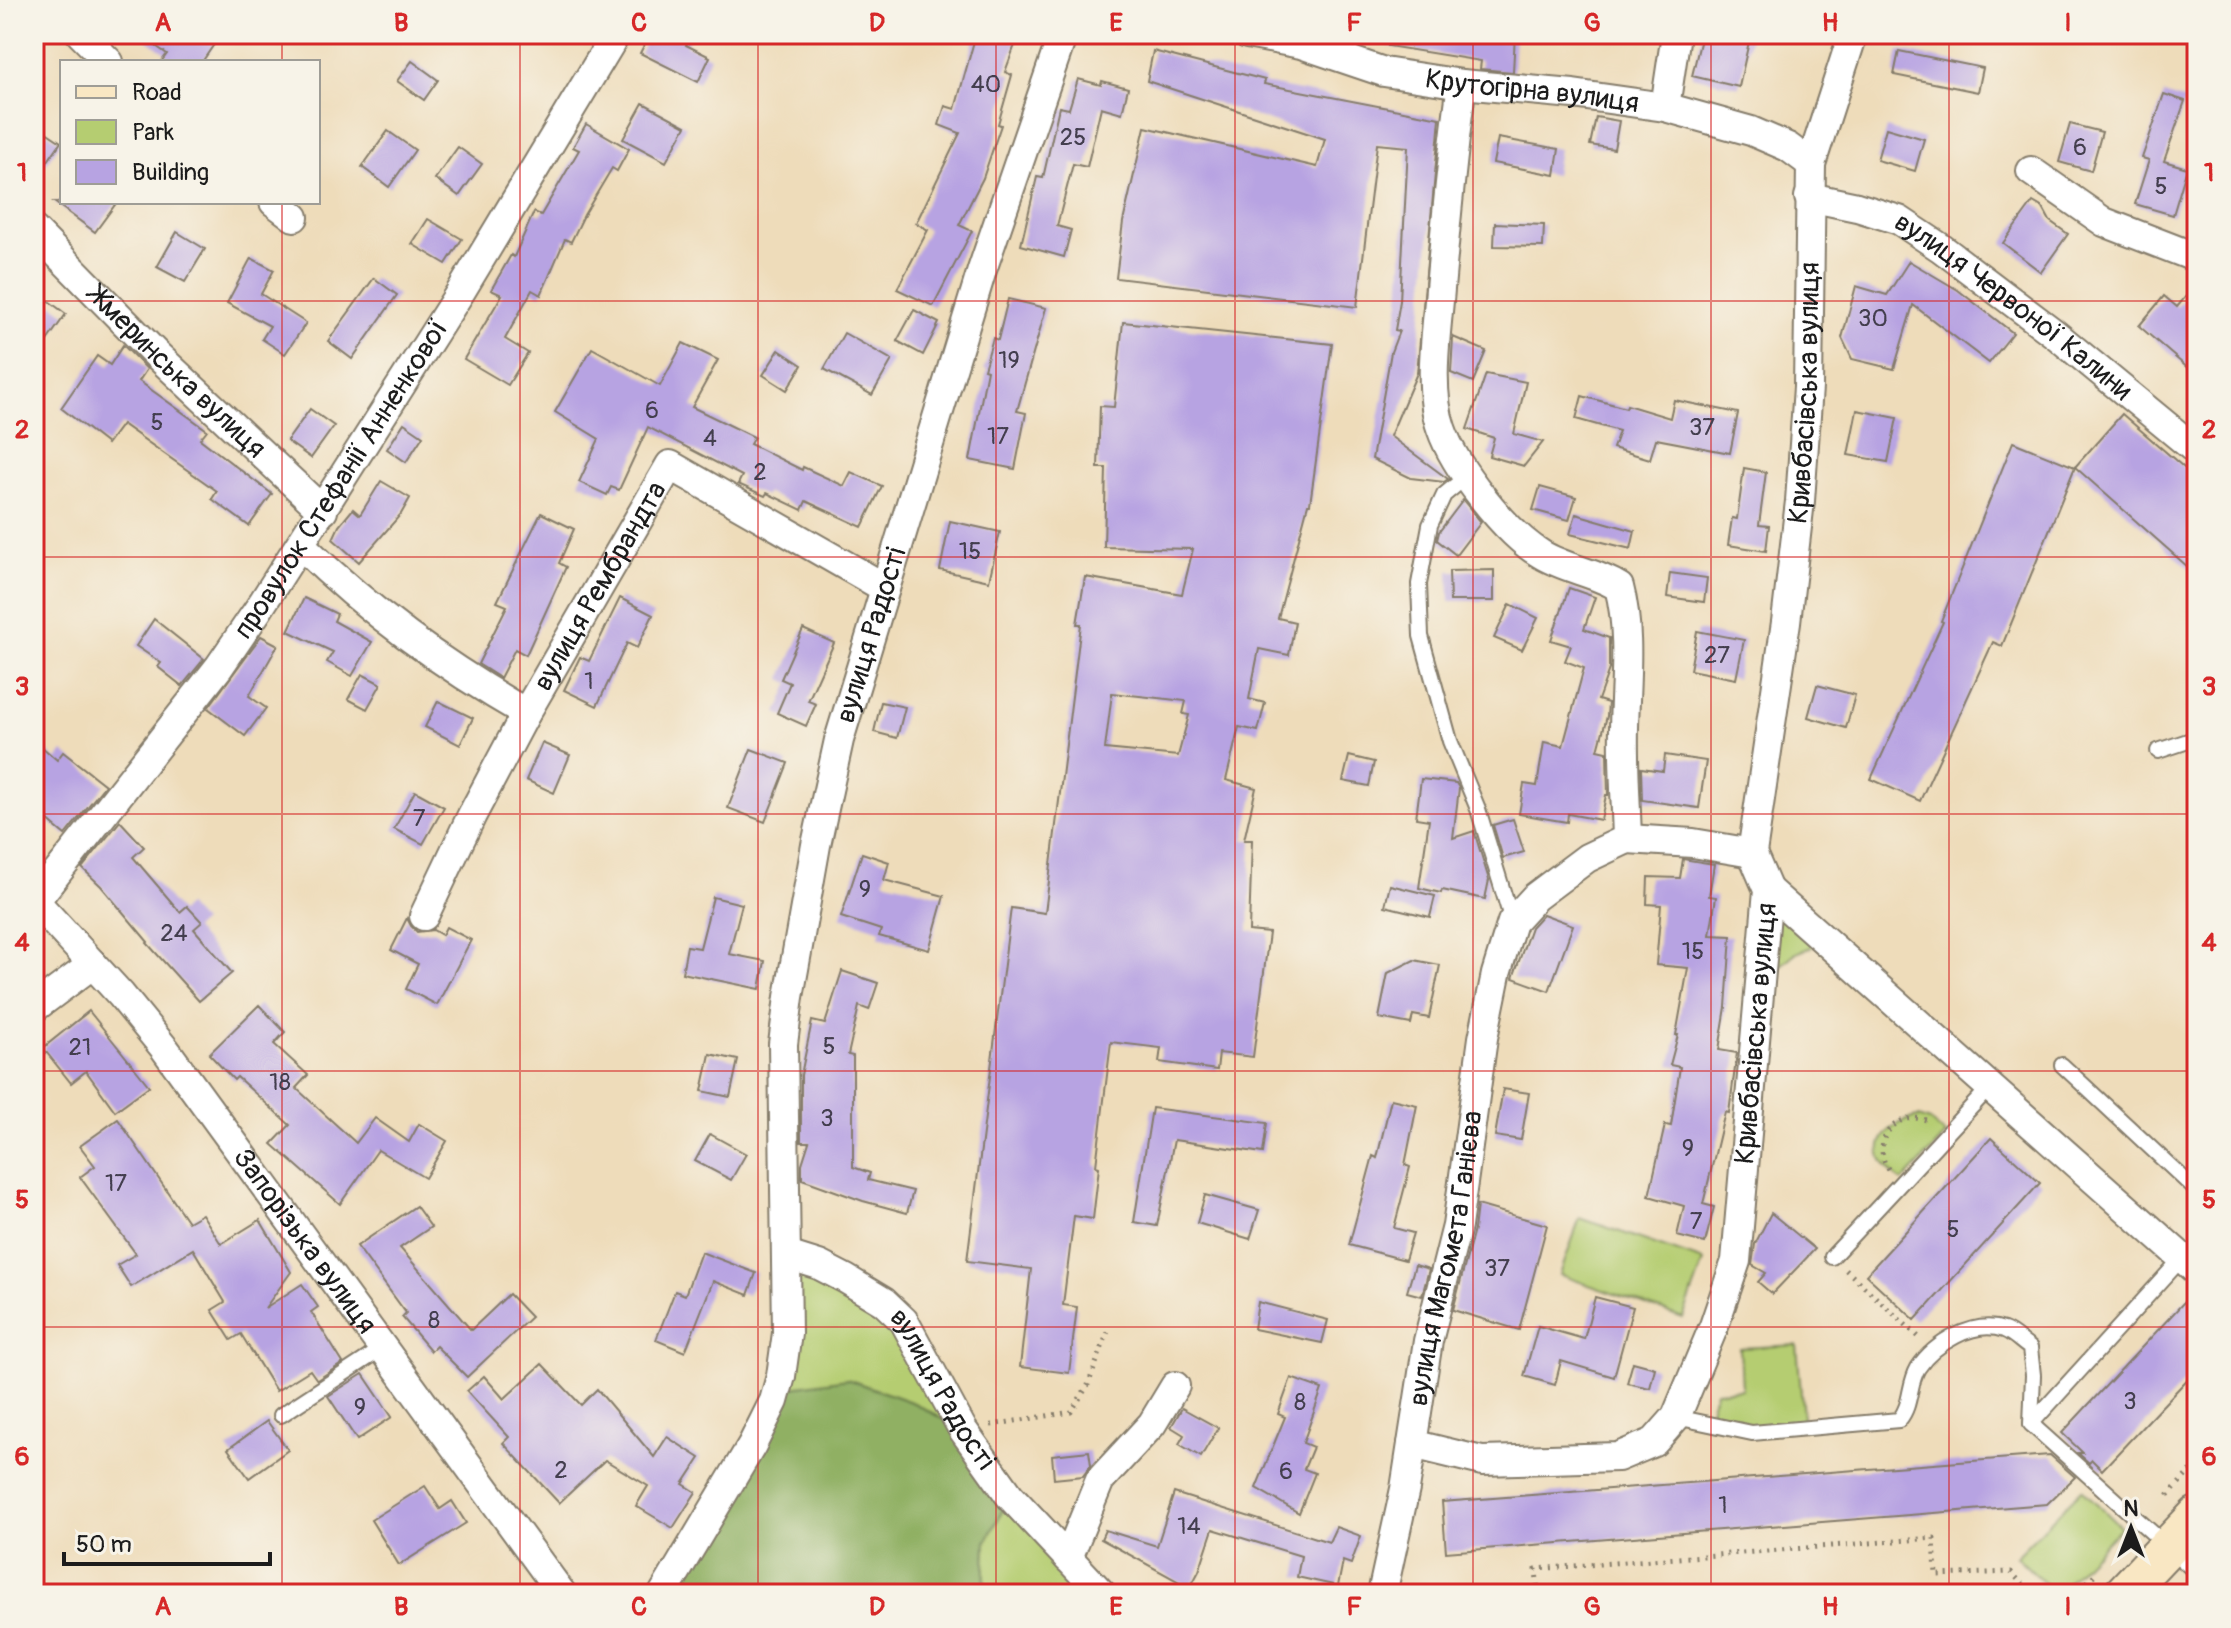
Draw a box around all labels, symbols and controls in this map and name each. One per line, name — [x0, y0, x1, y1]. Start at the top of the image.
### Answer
text: A — [155, 7, 172, 39]
text: B — [394, 7, 408, 39]
text: C — [631, 7, 647, 39]
text: D — [869, 7, 885, 39]
text: E — [1109, 7, 1123, 39]
text: F — [1346, 7, 1362, 39]
text: G — [1583, 7, 1601, 39]
text: H — [1822, 7, 1838, 39]
text: I — [2064, 7, 2072, 39]
legend — [60, 60, 320, 204]
street label: Крутогірна вулиця — [1423, 61, 1641, 121]
house number: 40 — [971, 70, 1001, 99]
text: Road — [132, 78, 182, 107]
text: Park — [132, 118, 174, 147]
house number: 25 — [1060, 123, 1086, 152]
house number: 6 — [2073, 133, 2087, 162]
text: 1 — [17, 157, 27, 189]
text: 1 — [2204, 157, 2214, 189]
text: Building — [132, 158, 209, 187]
house number: 5 — [2154, 172, 2168, 201]
street label: вулиця Червоної Калини — [1888, 204, 2139, 408]
street label: Кривбасівська вулиця — [1780, 262, 1827, 526]
street label: Жмеринська вулиця — [79, 276, 273, 466]
house number: 30 — [1858, 304, 1888, 333]
street label: провулок Стефанії Анненкової — [226, 312, 456, 646]
house number: 19 — [998, 346, 1020, 375]
house number: 6 — [645, 396, 659, 425]
house number: 5 — [150, 408, 164, 437]
house number: 37 — [1689, 413, 1715, 442]
text: 2 — [15, 414, 29, 446]
text: 2 — [2202, 414, 2216, 446]
house number: 17 — [987, 422, 1009, 451]
house number: 4 — [703, 424, 717, 453]
house number: 2 — [753, 458, 767, 487]
street label: вулиця Рембрандта — [525, 475, 674, 697]
house number: 15 — [959, 537, 981, 566]
street label: вулиця Радості — [828, 543, 914, 727]
house number: 27 — [1704, 641, 1730, 670]
house number: 1 — [584, 667, 594, 696]
text: 3 — [15, 671, 29, 703]
text: 3 — [2202, 671, 2216, 703]
house number: 7 — [413, 804, 426, 833]
house number: 9 — [859, 875, 871, 904]
street label: Кривбасівська вулиця — [1727, 901, 1784, 1166]
house number: 24 — [160, 919, 188, 948]
text: 4 — [14, 927, 30, 959]
text: 4 — [2201, 927, 2217, 959]
house number: 15 — [1682, 937, 1704, 966]
house number: 5 — [822, 1032, 836, 1061]
house number: 21 — [69, 1033, 91, 1062]
house number: 18 — [269, 1068, 291, 1097]
house number: 3 — [820, 1104, 834, 1133]
street label: вулиця Магомета Ганієва — [1401, 1108, 1490, 1408]
house number: 9 — [1682, 1134, 1694, 1163]
street label: Запорізька вулиця — [226, 1141, 384, 1341]
house number: 17 — [105, 1169, 127, 1198]
text: 5 — [15, 1184, 29, 1216]
text: 5 — [2202, 1184, 2216, 1216]
house number: 7 — [1690, 1207, 1703, 1236]
house number: 5 — [1946, 1215, 1960, 1244]
house number: 37 — [1484, 1254, 1510, 1283]
street label: вулиця Радості — [883, 1300, 1003, 1477]
house number: 8 — [428, 1306, 440, 1335]
house number: 3 — [2123, 1387, 2137, 1416]
house number: 8 — [1294, 1388, 1306, 1417]
house number: 9 — [354, 1393, 366, 1422]
text: 6 — [14, 1441, 30, 1473]
text: 6 — [2201, 1441, 2217, 1473]
house number: 2 — [554, 1456, 568, 1485]
house number: 6 — [1279, 1457, 1293, 1486]
north arrow — [2091, 1488, 2171, 1568]
house number: 1 — [1718, 1491, 1728, 1520]
text: N — [2124, 1495, 2139, 1523]
house number: 14 — [1177, 1512, 1201, 1541]
scale bar — [64, 1516, 270, 1566]
text: 50 m — [76, 1530, 132, 1559]
text: A — [155, 1591, 172, 1623]
text: B — [394, 1591, 408, 1623]
text: C — [631, 1591, 647, 1623]
text: D — [869, 1591, 885, 1623]
text: E — [1109, 1591, 1123, 1623]
text: F — [1346, 1591, 1362, 1623]
text: G — [1583, 1591, 1601, 1623]
text: H — [1822, 1591, 1838, 1623]
text: I — [2064, 1591, 2072, 1623]

